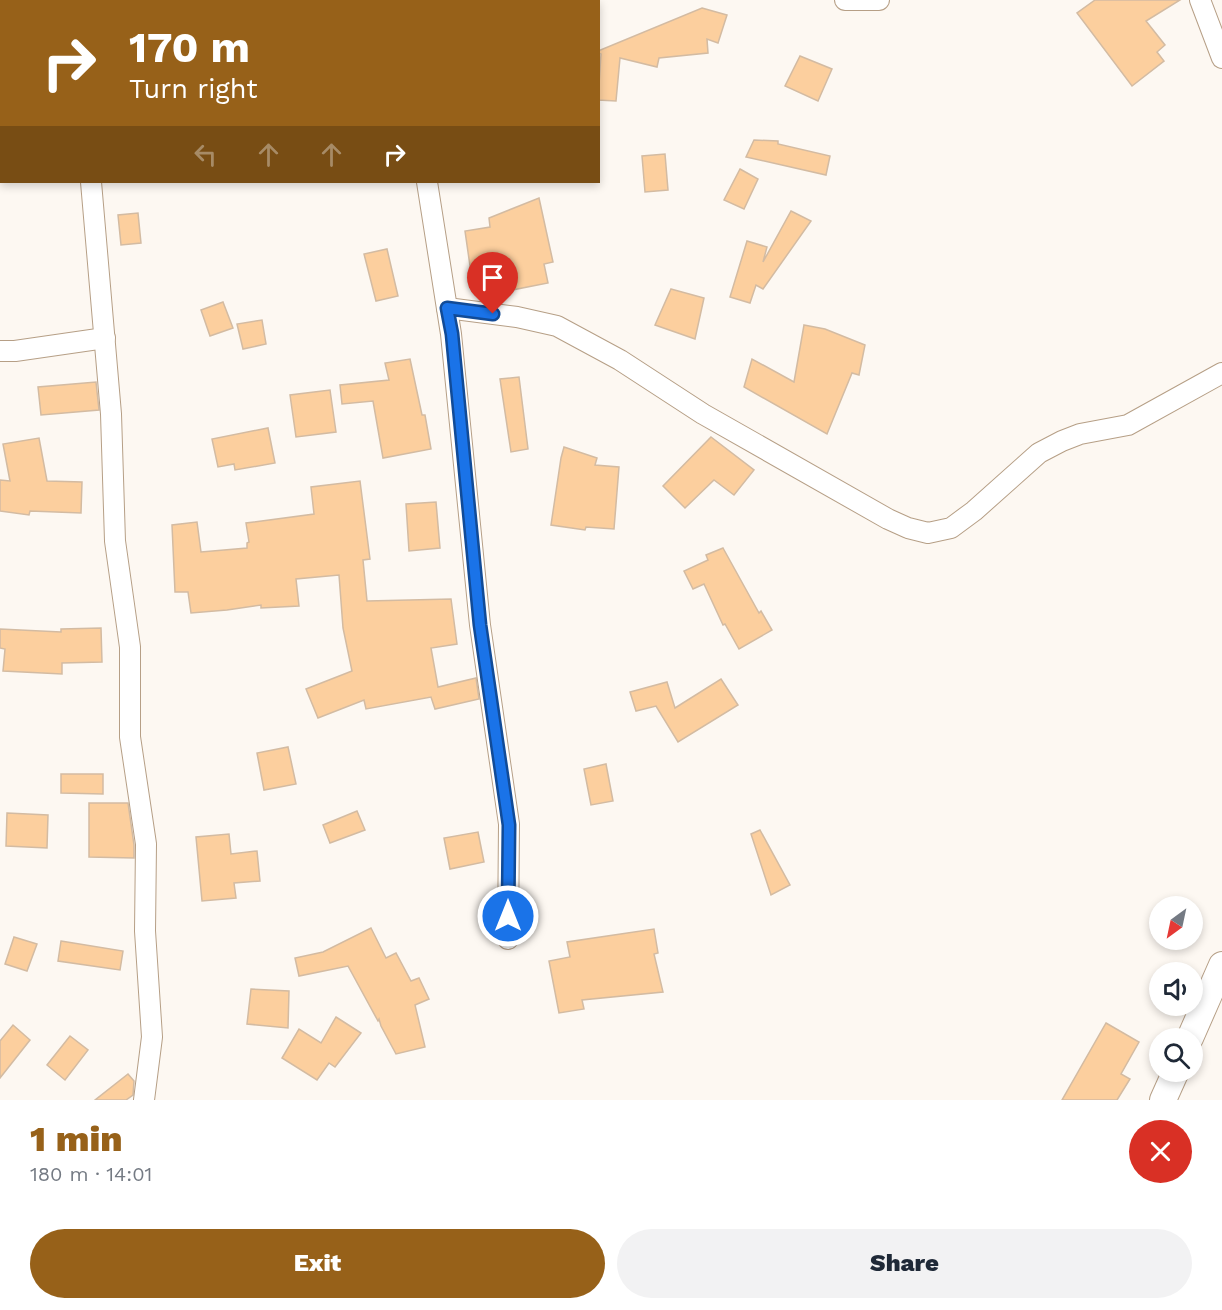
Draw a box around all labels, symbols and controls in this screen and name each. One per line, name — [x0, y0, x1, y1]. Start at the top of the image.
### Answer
text: 170 m — [129, 23, 250, 72]
icon: right — [30, 24, 108, 102]
text: Turn right — [129, 73, 258, 105]
icon: left — [189, 138, 222, 171]
icon: ahead — [252, 138, 285, 171]
icon: ahead — [315, 138, 348, 171]
icon: right — [378, 138, 411, 171]
pin — [467, 252, 518, 314]
icon: arrive — [476, 261, 509, 294]
position arrow — [476, 884, 540, 948]
north arrow — [1149, 896, 1203, 950]
map controls — [1149, 896, 1203, 1082]
button: sound — [1149, 962, 1203, 1016]
button: search — [1149, 1028, 1203, 1082]
text: 1 min — [30, 1118, 123, 1160]
button: close — [1129, 1120, 1192, 1183]
text: 180 m · 14:01 — [30, 1162, 152, 1186]
button: Exit — [30, 1229, 605, 1298]
button: Share — [617, 1229, 1192, 1298]

